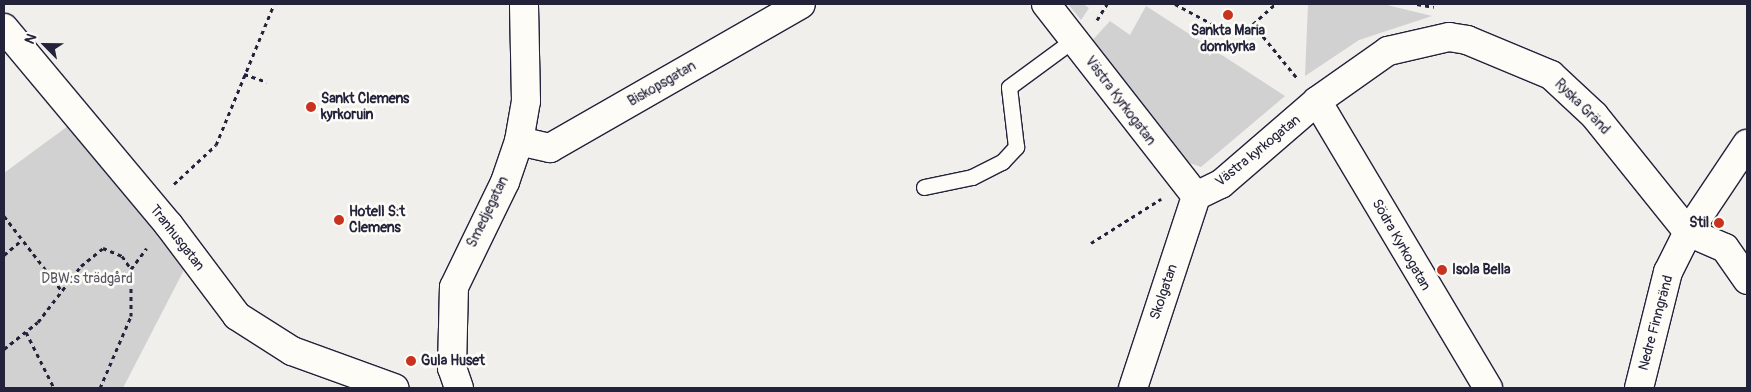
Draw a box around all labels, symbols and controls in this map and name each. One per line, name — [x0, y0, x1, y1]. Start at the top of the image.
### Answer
marker: Sankta Maria domkyrka — [1222, 9, 1234, 21]
north arrow — [20, 20, 70, 70]
place label: Sankta Maria domkyrka — [1191, 23, 1265, 56]
text: N — [21, 31, 40, 47]
street label: Västra Kyrkogatan — [1081, 53, 1159, 149]
street label: Biskopsgatan — [625, 58, 699, 110]
street label: Ryska Gränd — [1551, 76, 1613, 138]
place label: Sankt Clemens kyrkoruin — [321, 91, 409, 124]
marker: Sankt Clemens kyrkoruin — [305, 101, 317, 113]
street label: Västra kyrkogatan — [1212, 112, 1304, 190]
street label: Smedjegatan — [464, 174, 512, 250]
street label: Södra Kyrkogatan — [1368, 196, 1434, 294]
street label: Tranhusgatan — [146, 202, 208, 274]
place label: Hotell S:t Clemens — [349, 204, 405, 236]
marker: Hotell S:t Clemens — [333, 214, 345, 226]
place label: Stil — [1689, 215, 1709, 231]
marker: Stil — [1713, 217, 1725, 229]
street label: Skolgatan — [1147, 262, 1181, 322]
place label: Isola Bella — [1452, 262, 1511, 278]
marker: Isola Bella — [1436, 264, 1448, 276]
park label: DBW:s trädgård — [41, 271, 133, 287]
street label: Nedre Finngränd — [1635, 273, 1677, 373]
place label: Gula Huset — [421, 353, 485, 369]
marker: Gula Huset — [405, 355, 417, 367]

